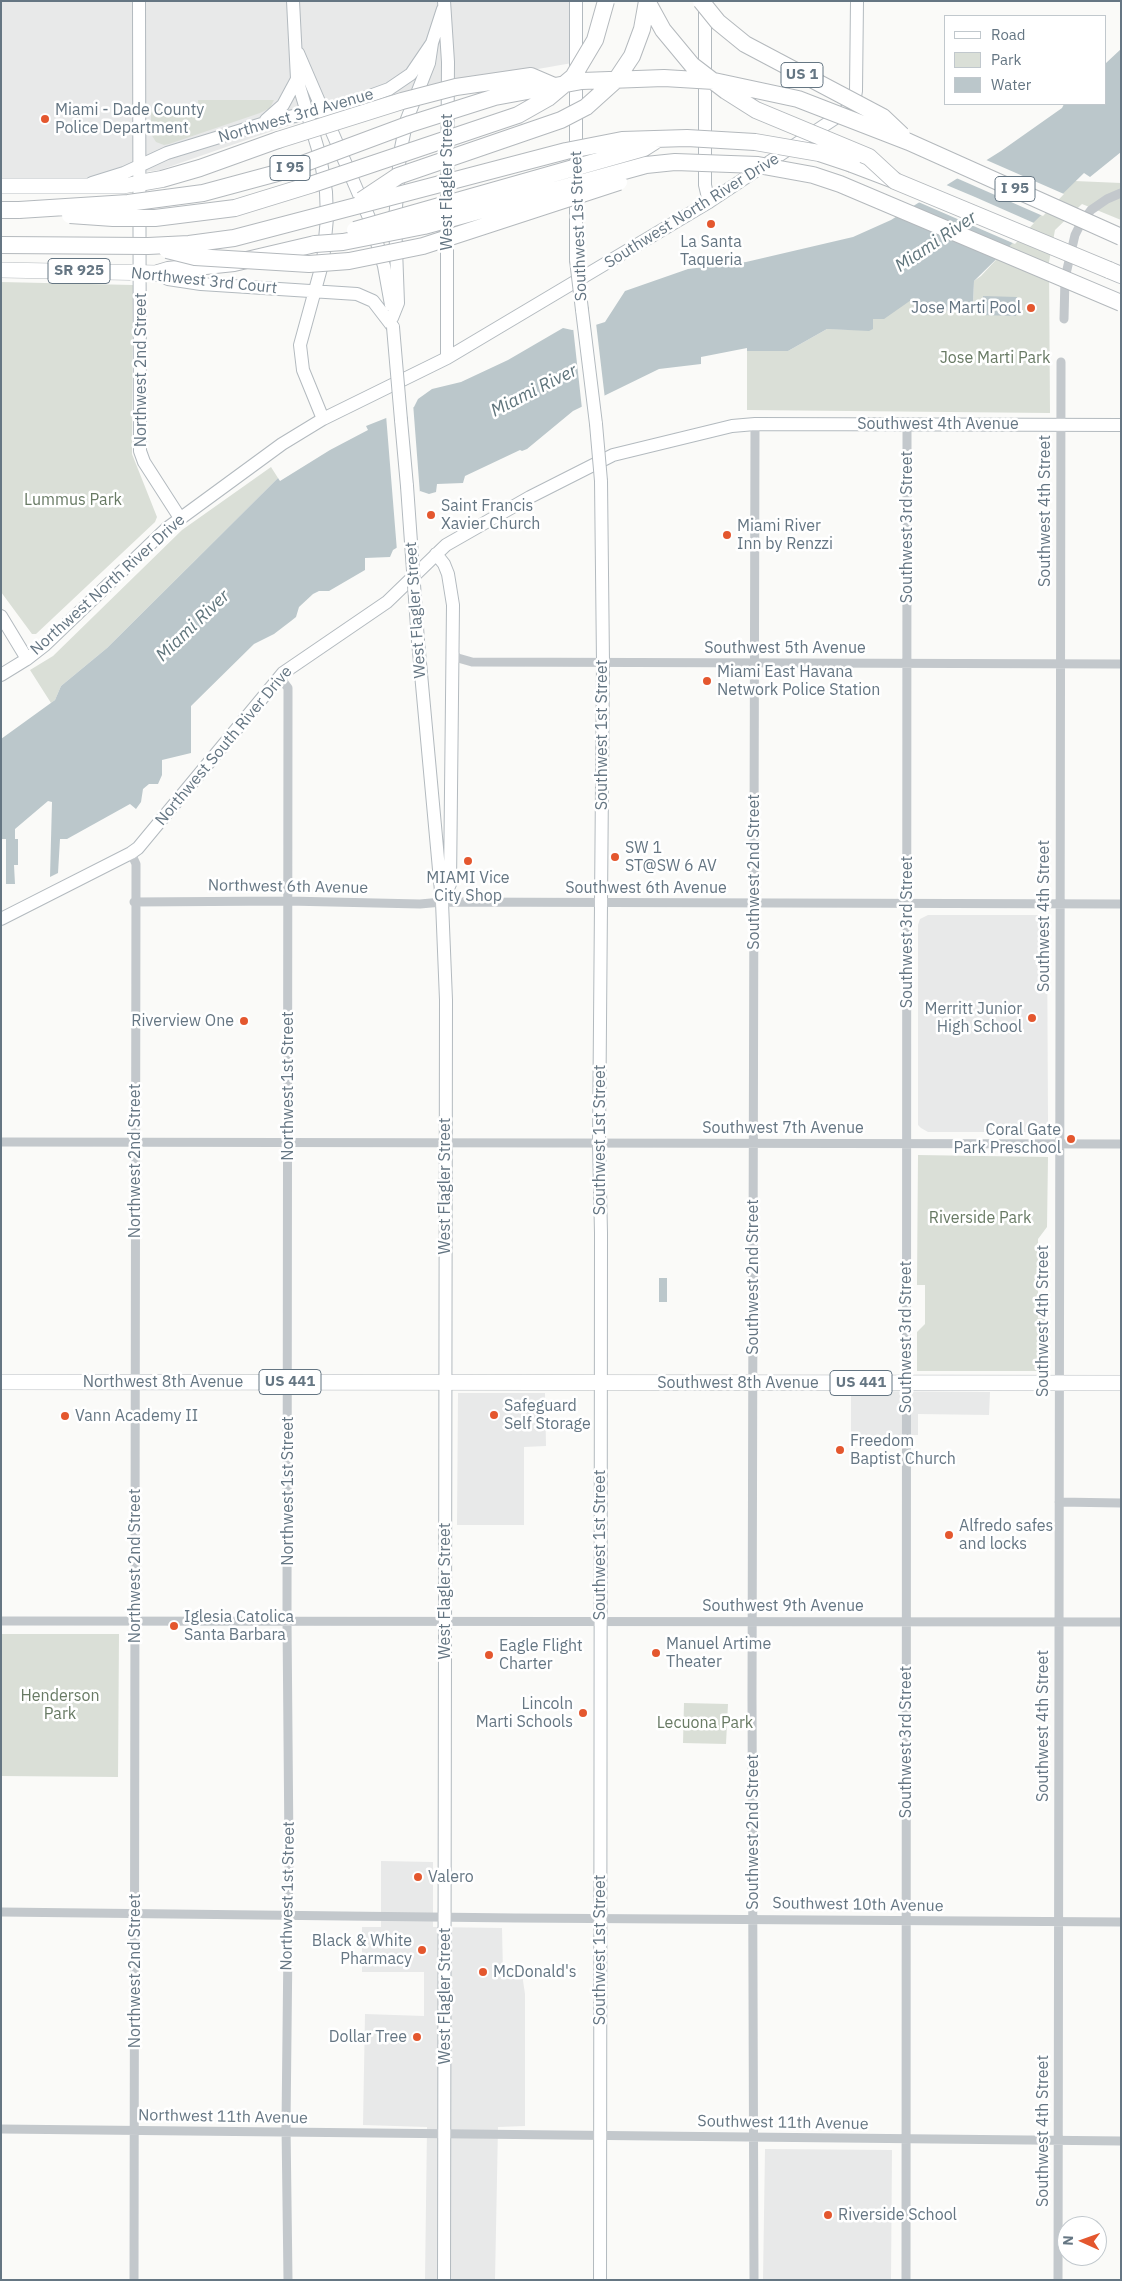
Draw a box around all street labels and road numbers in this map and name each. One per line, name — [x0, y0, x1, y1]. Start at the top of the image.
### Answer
road number: US 1 — [781, 62, 823, 88]
street label: Northwest 3rd Avenue — [216, 85, 376, 147]
street label: West Flagler Street — [437, 114, 457, 250]
street label: Southwest North River Drive — [601, 149, 783, 273]
street label: Southwest 1st Street — [567, 150, 591, 302]
road number: I 95 — [270, 156, 310, 180]
road number: I 95 — [995, 176, 1035, 202]
road number: SR 925 — [48, 258, 110, 284]
street label: Northwest 3rd Court — [130, 264, 278, 298]
street label: Northwest 2nd Street — [131, 293, 151, 447]
street label: Southwest 4th Avenue — [857, 414, 1019, 434]
street label: Southwest 4th Street — [1035, 435, 1055, 587]
street label: Southwest 3rd Street — [897, 451, 917, 603]
street label: Northwest North River Drive — [27, 511, 189, 659]
street label: West Flagler Street — [402, 541, 430, 679]
street label: Southwest 5th Avenue — [704, 638, 866, 658]
street label: Southwest 1st Street — [592, 660, 612, 810]
street label: Northwest South River Drive — [152, 662, 296, 830]
street label: Southwest 2nd Street — [744, 794, 764, 950]
street label: Southwest 4th Street — [1034, 840, 1054, 992]
street label: Southwest 3rd Street — [897, 856, 917, 1008]
street label: Northwest 6th Avenue — [208, 876, 368, 898]
street label: Southwest 6th Avenue — [565, 878, 727, 898]
street label: Northwest 1st Street — [278, 1011, 298, 1161]
street label: Southwest 1st Street — [590, 1065, 610, 1215]
street label: Northwest 2nd Street — [125, 1084, 145, 1238]
street label: West Flagler Street — [435, 1118, 455, 1254]
street label: Southwest 7th Avenue — [702, 1118, 864, 1138]
street label: Southwest 2nd Street — [743, 1199, 763, 1355]
street label: Southwest 4th Street — [1033, 1245, 1053, 1397]
street label: Southwest 3rd Street — [896, 1261, 916, 1413]
road number: US 441 — [259, 1370, 321, 1394]
road number: US 441 — [830, 1370, 892, 1396]
street label: Northwest 8th Avenue — [83, 1372, 243, 1392]
street label: Southwest 8th Avenue — [657, 1373, 819, 1393]
street label: Northwest 1st Street — [278, 1416, 298, 1566]
street label: Southwest 1st Street — [590, 1470, 610, 1620]
street label: Northwest 2nd Street — [125, 1489, 145, 1643]
street label: West Flagler Street — [435, 1523, 455, 1659]
street label: Southwest 9th Avenue — [702, 1596, 864, 1616]
street label: Southwest 4th Street — [1033, 1650, 1053, 1802]
street label: Southwest 3rd Street — [896, 1666, 916, 1818]
street label: Southwest 2nd Street — [743, 1754, 763, 1910]
street label: Northwest 1st Street — [277, 1821, 299, 1971]
street label: Southwest 1st Street — [590, 1875, 610, 2025]
street label: Northwest 2nd Street — [125, 1894, 145, 2048]
street label: Southwest 10th Avenue — [772, 1894, 944, 1916]
street label: West Flagler Street — [435, 1928, 455, 2064]
street label: Southwest 4th Street — [1033, 2055, 1053, 2207]
street label: Northwest 11th Avenue — [138, 2106, 308, 2128]
street label: Southwest 11th Avenue — [697, 2112, 869, 2134]

